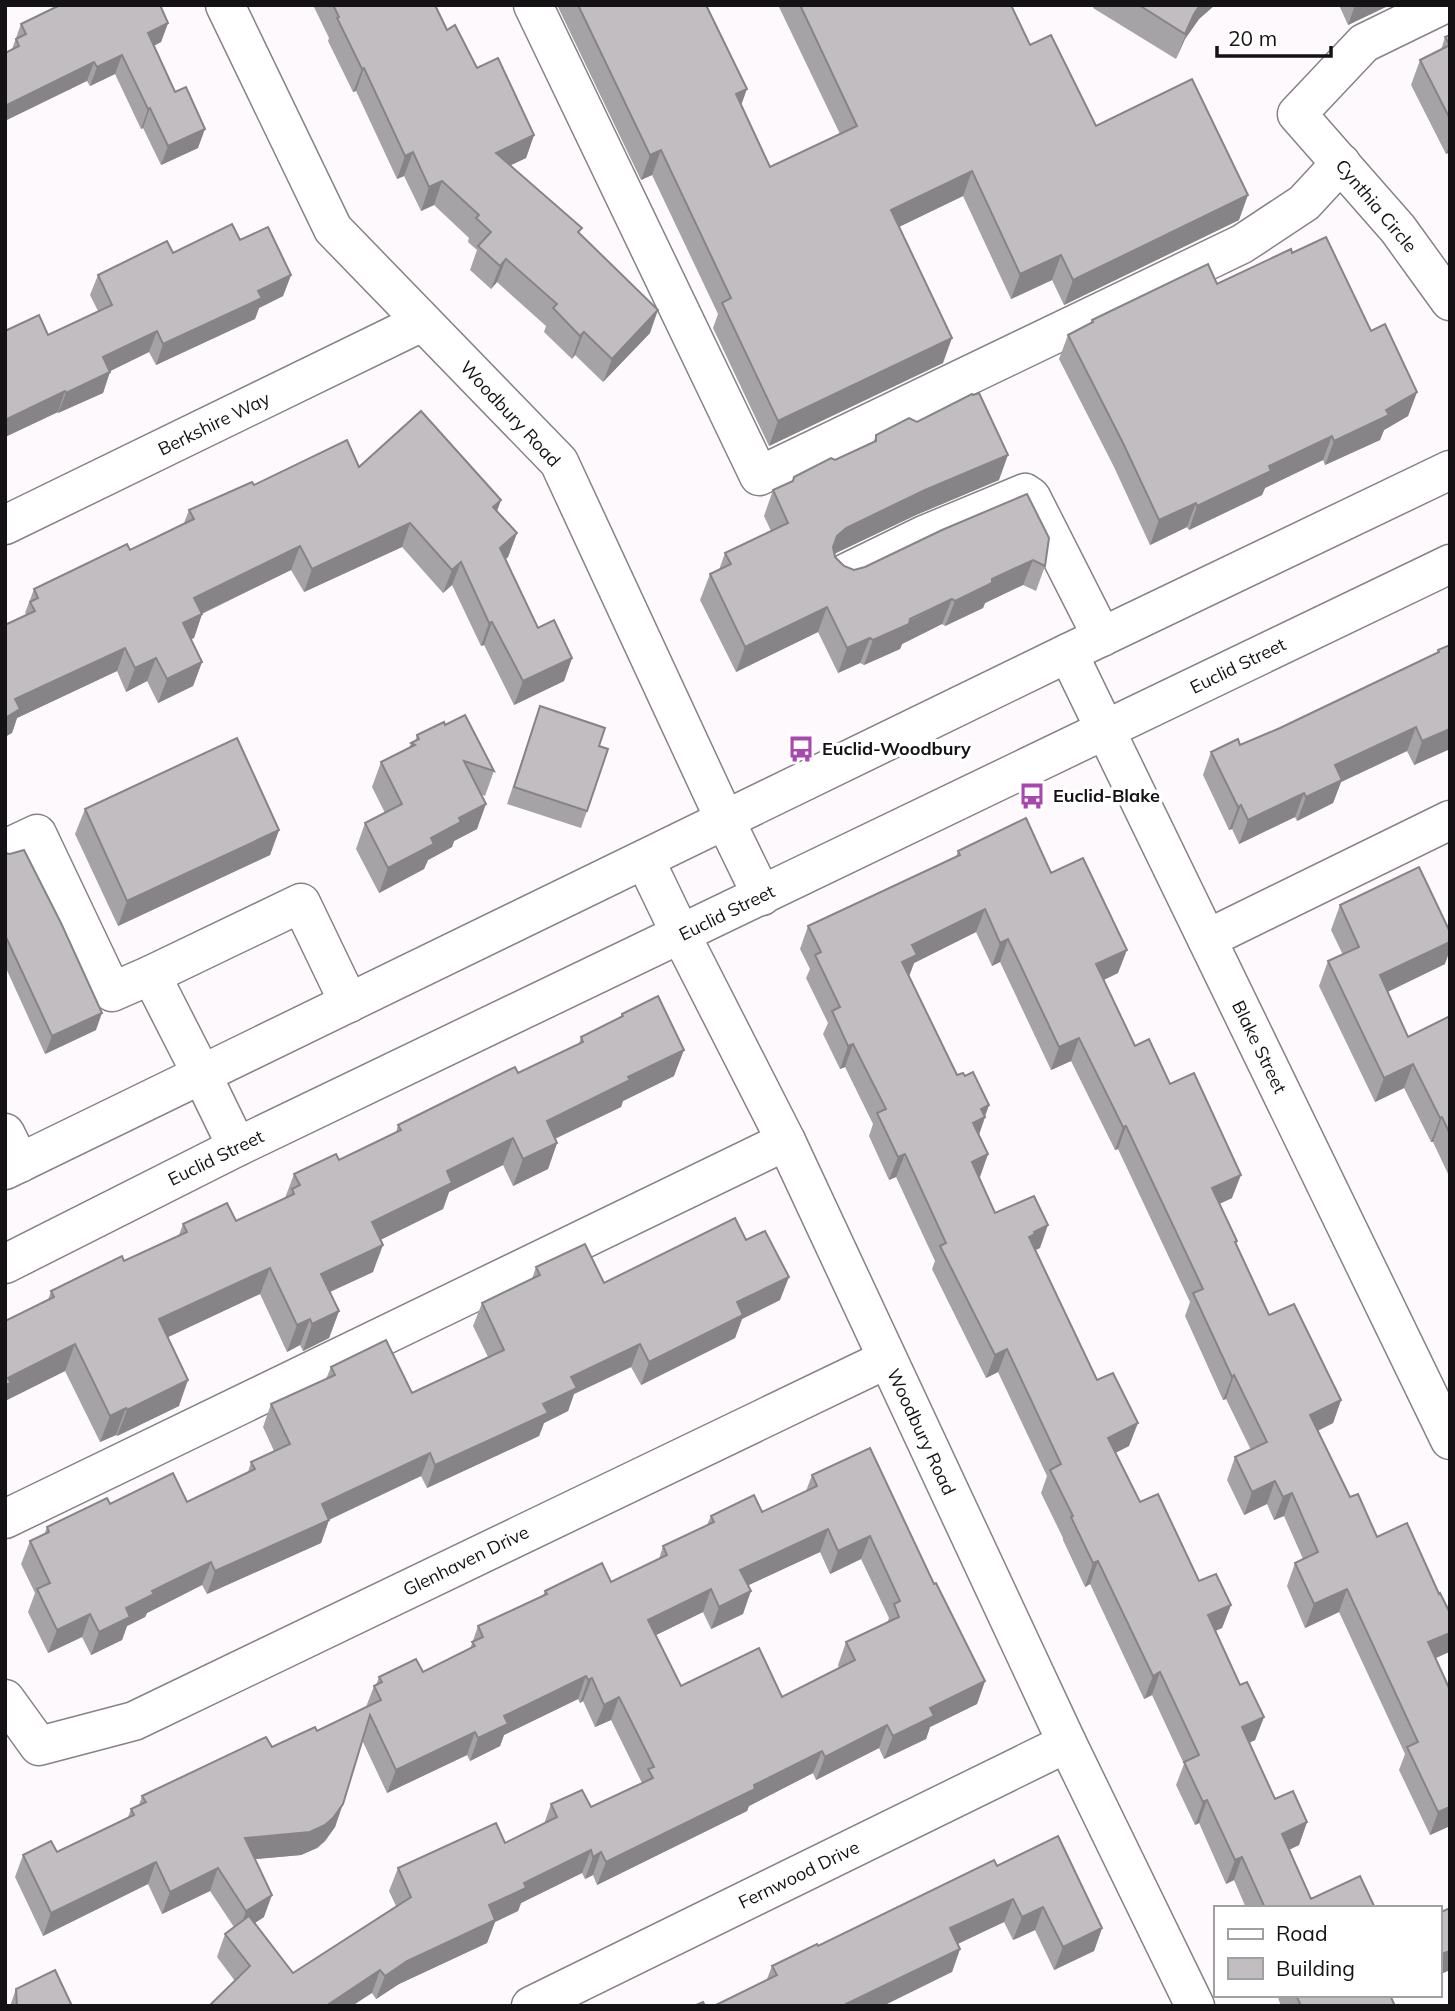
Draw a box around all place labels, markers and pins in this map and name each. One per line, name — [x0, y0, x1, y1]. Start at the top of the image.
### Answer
bus stop icon: Euclid-Woodbury — [786, 734, 816, 764]
place label: Euclid-Woodbury — [822, 737, 971, 760]
bus stop icon: Euclid-Blake — [1017, 781, 1047, 811]
place label: Euclid-Blake — [1053, 784, 1160, 807]

